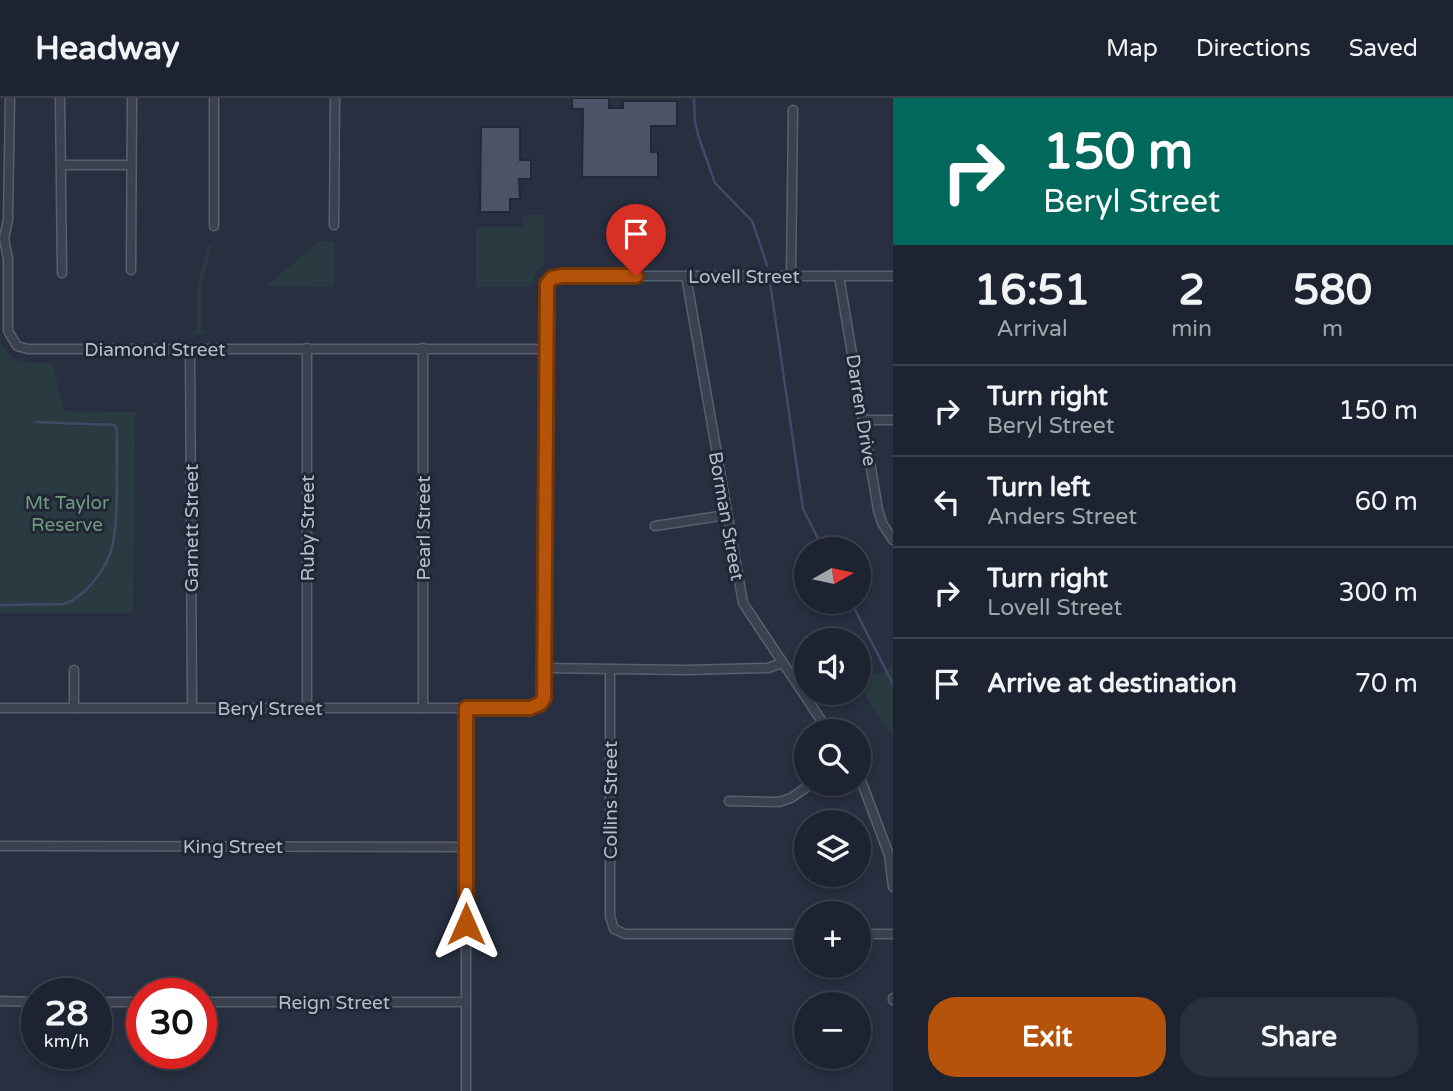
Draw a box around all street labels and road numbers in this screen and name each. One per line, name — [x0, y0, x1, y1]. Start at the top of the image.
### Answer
street label: Lovell Street — [688, 266, 800, 288]
street label: Diamond Street — [84, 339, 226, 361]
street label: Darren Drive — [841, 353, 881, 468]
street label: Borman Street — [704, 450, 748, 583]
street label: Garnett Street — [181, 464, 203, 592]
street label: Ruby Street — [297, 475, 319, 581]
street label: Pearl Street — [413, 475, 435, 581]
street label: Beryl Street — [217, 698, 323, 720]
street label: Collins Street — [600, 741, 622, 859]
street label: King Street — [183, 836, 283, 858]
street label: Reign Street — [278, 992, 390, 1014]

